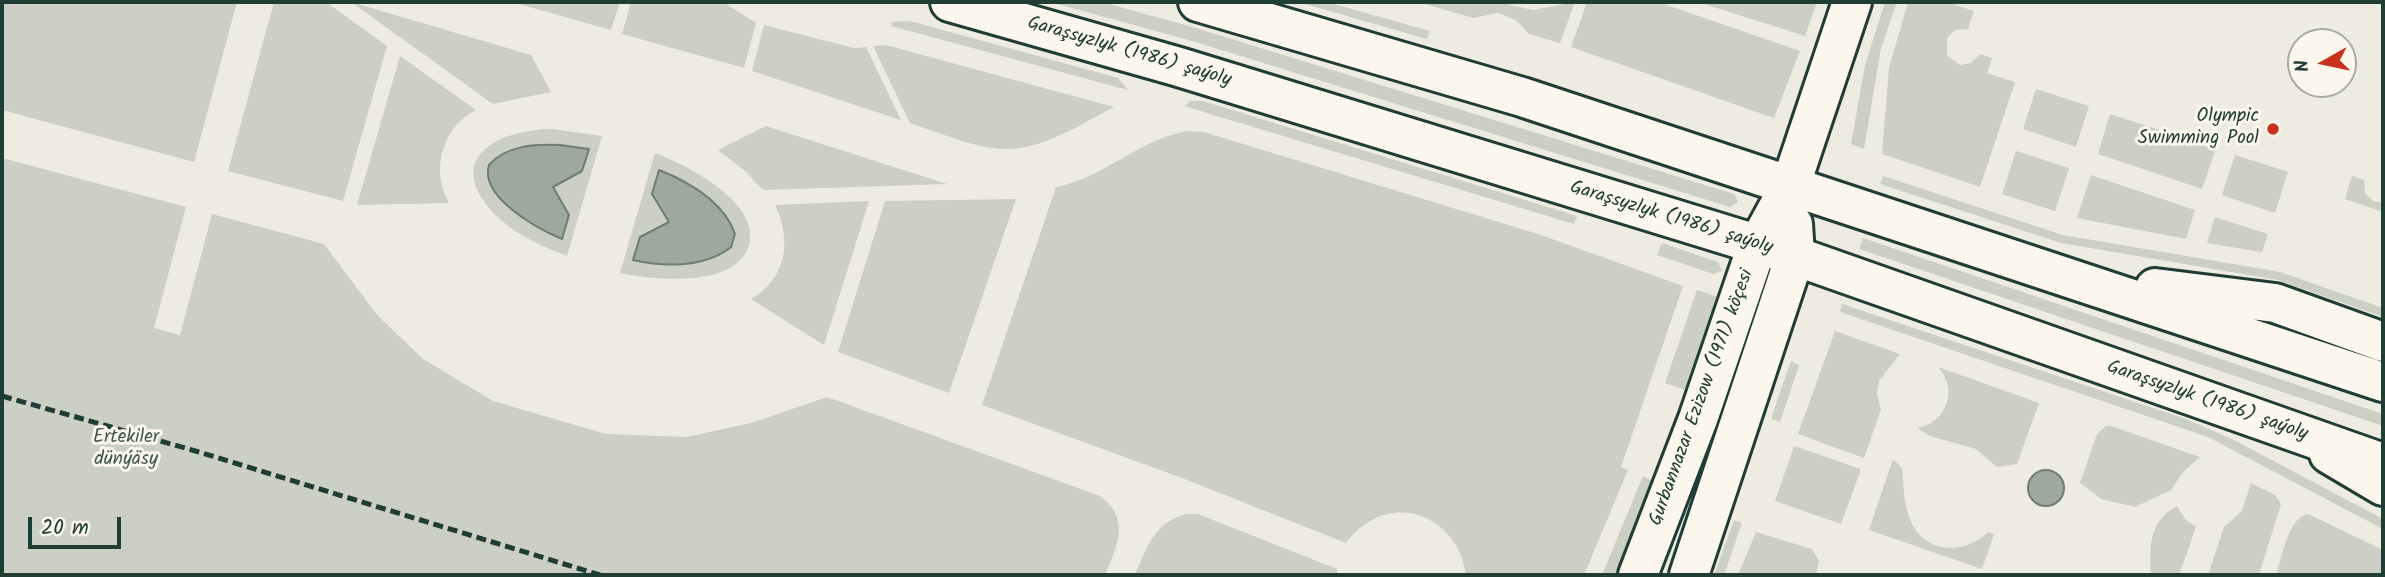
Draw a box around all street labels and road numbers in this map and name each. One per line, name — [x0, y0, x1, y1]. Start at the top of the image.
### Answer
street label: Garaşsyzlyk (1986) şaýoly — [1024, 13, 1234, 93]
street label: Garaşsyzlyk (1986) şaýoly — [1567, 177, 1775, 261]
street label: Gurbannazar Ezizow (1971) köçesi — [1646, 267, 1760, 529]
street label: Garaşsyzlyk (1986) şaýoly — [2104, 357, 2310, 447]

